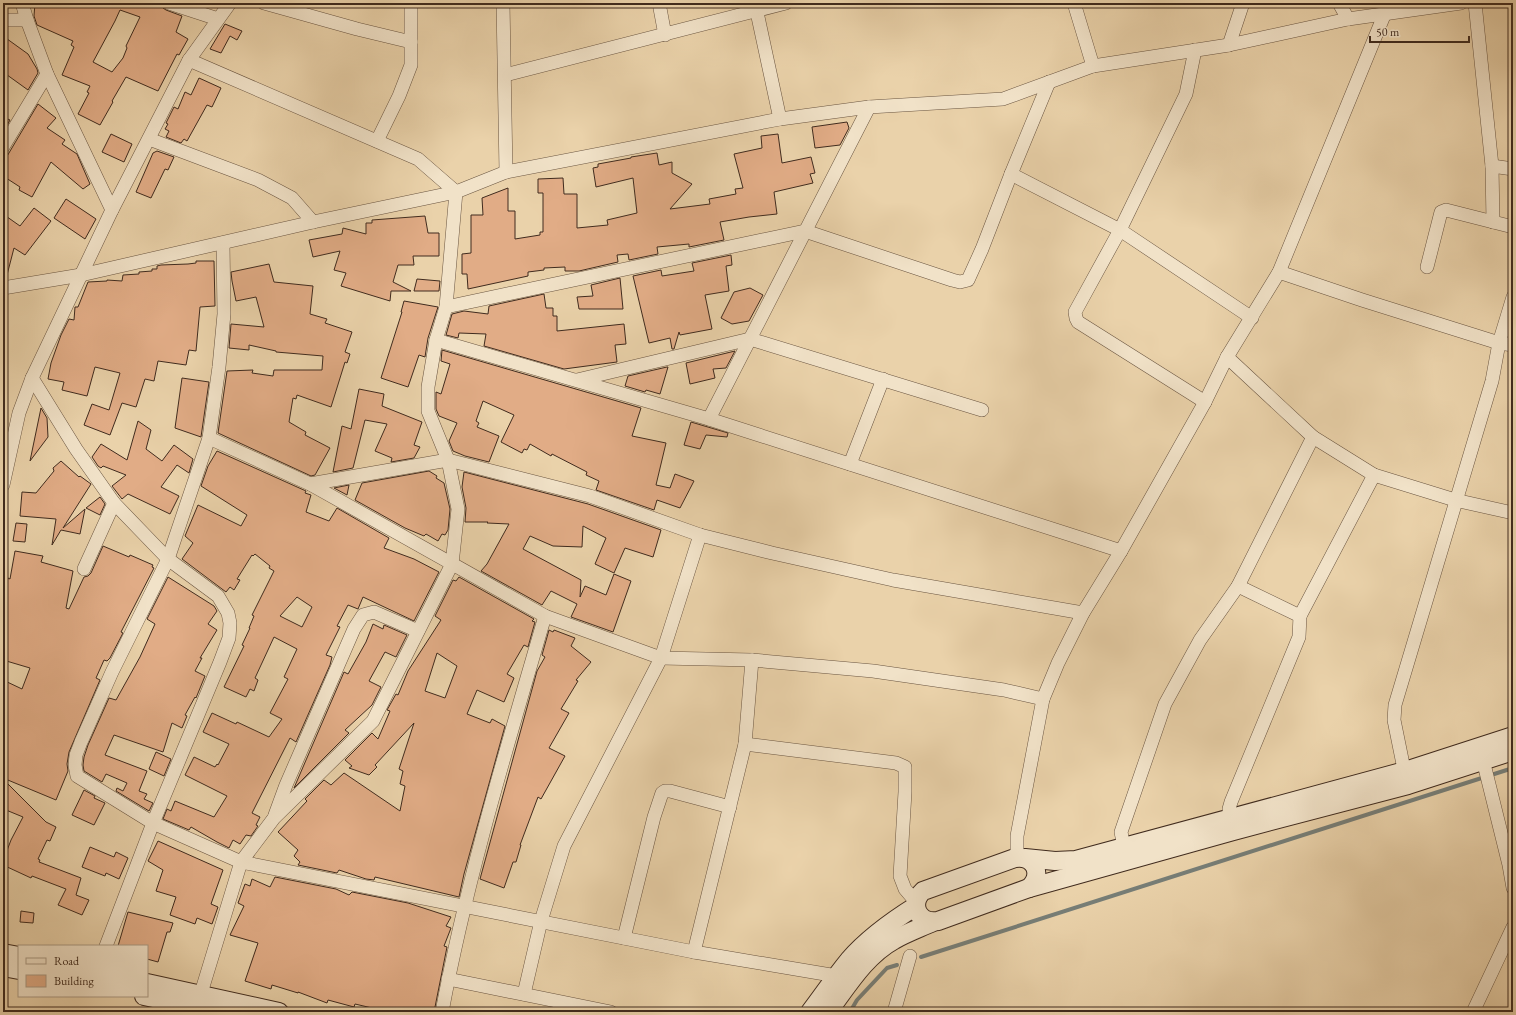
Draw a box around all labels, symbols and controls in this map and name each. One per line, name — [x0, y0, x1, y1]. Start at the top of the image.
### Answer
scale bar — [1370, 18, 1469, 44]
text: 50 m — [1376, 24, 1400, 40]
legend — [18, 945, 148, 997]
text: Road — [54, 953, 80, 969]
text: Building — [54, 973, 95, 989]

